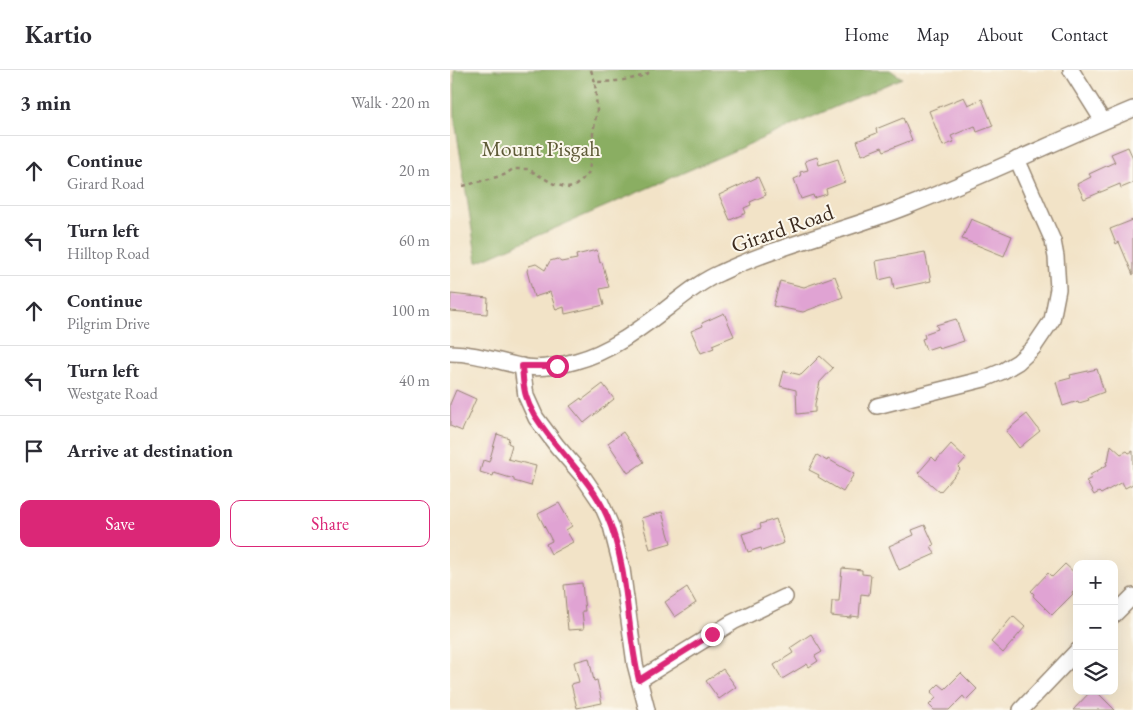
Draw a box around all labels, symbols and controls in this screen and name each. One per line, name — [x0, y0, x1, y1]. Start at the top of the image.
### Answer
text: Kartio — [25, 19, 92, 50]
text: Home — [844, 23, 889, 46]
text: Map — [917, 23, 949, 46]
text: About — [977, 23, 1023, 46]
text: Contact — [1051, 23, 1108, 46]
text: 3 min — [20, 89, 71, 116]
text: Walk · 220 m — [351, 92, 430, 113]
park label: Mount Pisgah — [481, 134, 601, 163]
text: Continue — [67, 148, 142, 173]
icon: ahead — [20, 157, 48, 185]
text: 20 m — [399, 160, 430, 181]
text: Girard Road — [67, 173, 144, 194]
street label: Girard Road — [727, 197, 838, 260]
text: Turn left — [67, 218, 139, 243]
icon: left — [20, 227, 48, 255]
text: 60 m — [399, 230, 430, 251]
text: Hilltop Road — [67, 243, 150, 264]
text: Continue — [67, 288, 142, 313]
icon: ahead — [20, 297, 48, 325]
text: 100 m — [391, 300, 430, 321]
text: Pilgrim Drive — [67, 313, 150, 334]
route start — [546, 355, 569, 378]
text: Turn left — [67, 358, 139, 383]
icon: left — [20, 367, 48, 395]
text: 40 m — [399, 370, 430, 391]
text: Westgate Road — [67, 383, 158, 404]
icon: arrive — [20, 437, 48, 465]
text: Arrive at destination — [67, 438, 233, 463]
button: Save — [20, 500, 220, 547]
button: Share — [230, 500, 430, 547]
map controls — [1073, 560, 1118, 695]
button: + — [1073, 560, 1118, 605]
button: − — [1073, 605, 1118, 650]
route end — [701, 623, 724, 646]
button: layers — [1073, 650, 1118, 695]

